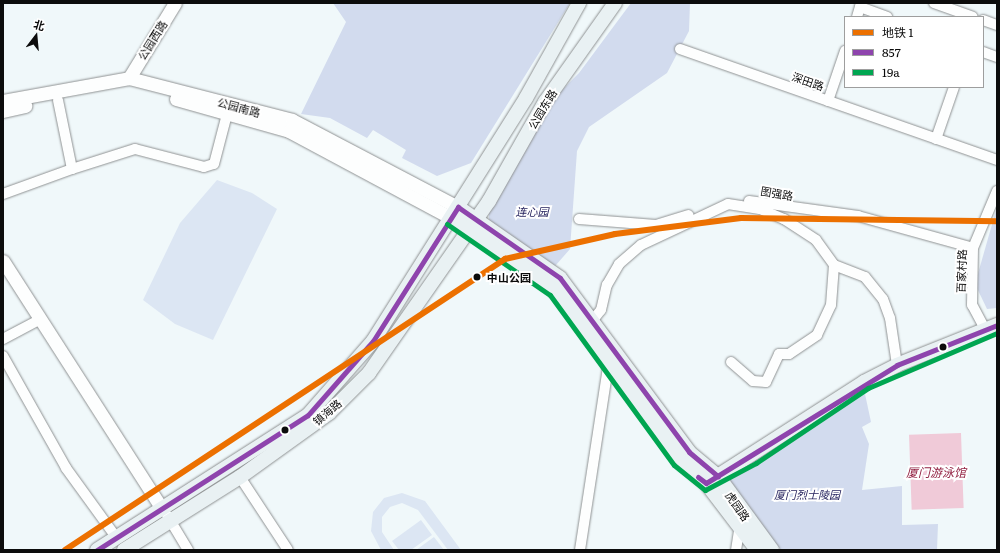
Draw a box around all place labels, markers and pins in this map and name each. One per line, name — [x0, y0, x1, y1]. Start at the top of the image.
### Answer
marker: 中山公园 — [470, 270, 484, 284]
place label: 中山公园 — [487, 270, 531, 284]
unlabelled marker — [938, 342, 948, 352]
unlabelled marker — [280, 425, 290, 435]

